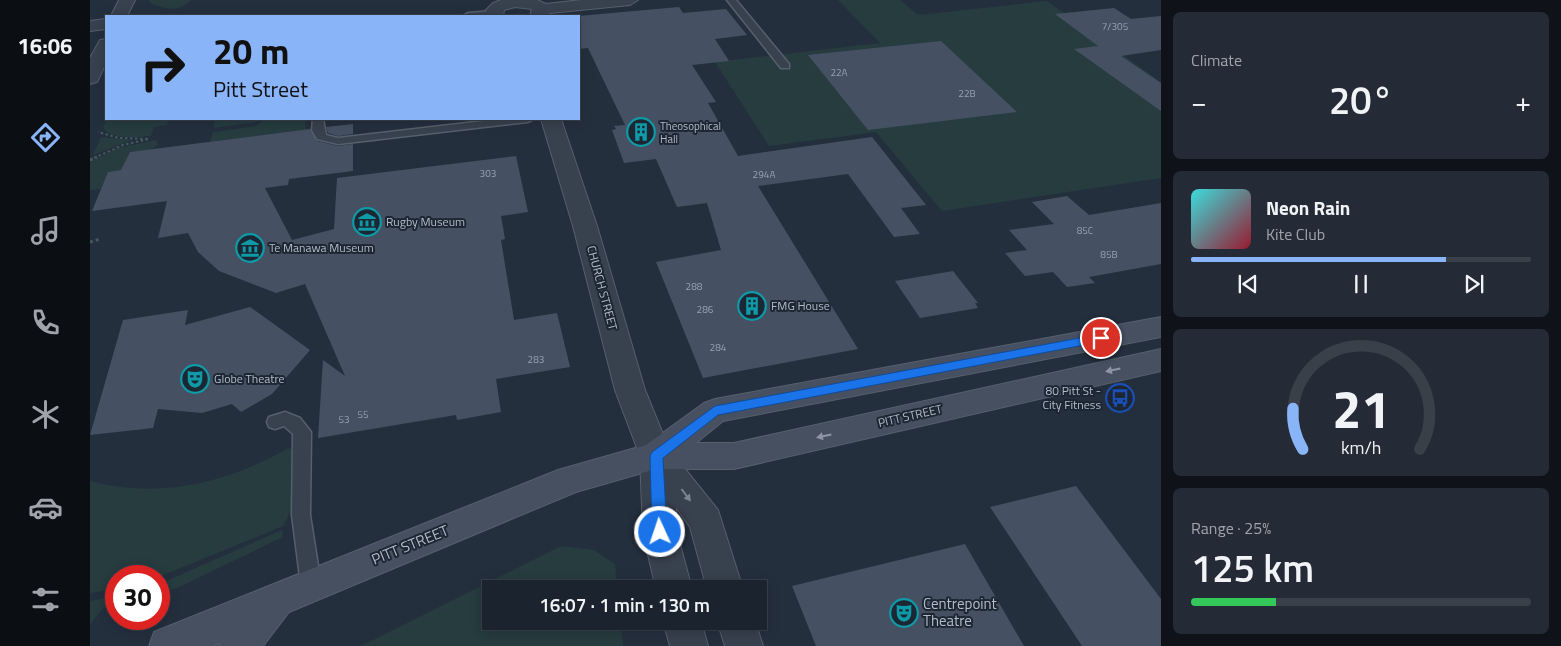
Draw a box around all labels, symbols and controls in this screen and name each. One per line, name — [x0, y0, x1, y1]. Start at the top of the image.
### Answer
house number: 7/305 — [1102, 19, 1129, 34]
text: 20 m — [213, 24, 289, 78]
text: 16:06 — [18, 29, 72, 63]
icon: right — [130, 35, 195, 100]
text: Climate — [1191, 48, 1242, 72]
house number: 22A — [830, 65, 848, 80]
text: 20° — [1329, 71, 1393, 129]
text: Pitt Street — [213, 72, 308, 106]
text: − — [1191, 80, 1207, 123]
text: + — [1515, 80, 1531, 123]
house number: 22B — [958, 86, 976, 101]
building icon: Theosophical Hall — [626, 117, 656, 147]
place label: Theosophical Hall — [660, 118, 721, 147]
icon: directions — [28, 120, 63, 155]
house number: 303 — [480, 166, 496, 181]
house number: 294A — [753, 167, 775, 182]
text: Neon Rain — [1266, 193, 1350, 222]
museum icon: Rugby Museum — [352, 207, 382, 237]
place label: Rugby Museum — [386, 212, 465, 231]
icon: music — [28, 213, 63, 248]
text: Kite Club — [1266, 222, 1325, 246]
house number: 85C — [1077, 223, 1094, 238]
museum icon: Te Manawa Museum — [235, 233, 265, 263]
place label: Te Manawa Museum — [269, 238, 374, 257]
street label: CHURCH STREET — [582, 243, 623, 333]
house number: 85B — [1100, 247, 1118, 262]
icon: previous — [1234, 270, 1262, 298]
icon: pause — [1347, 270, 1375, 298]
icon: next — [1460, 270, 1488, 298]
house number: 288 — [686, 279, 703, 294]
building icon: FMG House — [737, 291, 767, 321]
place label: FMG House — [771, 296, 830, 315]
house number: 286 — [697, 302, 714, 317]
icon: phone — [28, 305, 63, 340]
pin — [1080, 317, 1122, 359]
icon: arrive — [1087, 324, 1115, 352]
house number: 284 — [710, 340, 727, 355]
house number: 283 — [528, 352, 544, 367]
theatre icon: Globe Theatre — [180, 364, 210, 394]
one-way arrow — [1105, 367, 1121, 375]
place label: Globe Theatre — [214, 369, 285, 388]
text: 21 — [1332, 369, 1390, 448]
place label: 80 Pitt St - City Fitness — [1042, 381, 1101, 414]
bus stop icon: 80 Pitt St - City Fitness — [1105, 383, 1135, 413]
icon: climate — [28, 397, 63, 432]
street label: PITT STREET — [876, 399, 944, 432]
house number: 55 — [357, 407, 369, 422]
house number: 53 — [338, 412, 350, 427]
one-way arrow — [816, 432, 831, 440]
text: km/h — [1341, 434, 1381, 461]
one-way arrow — [681, 488, 691, 502]
icon: car — [28, 490, 63, 525]
position arrow — [633, 505, 685, 557]
text: Range · 25% — [1191, 516, 1271, 540]
street label: PITT STREET — [368, 519, 452, 570]
text: 125 km — [1191, 539, 1314, 597]
speed limit sign: 30 — [105, 565, 170, 630]
icon: filters — [28, 582, 63, 617]
text: 16:07 · 1 min · 130 m — [539, 590, 710, 619]
place label: Centrepoint Theatre — [923, 592, 998, 632]
theatre icon: Centrepoint Theatre — [889, 598, 919, 628]

